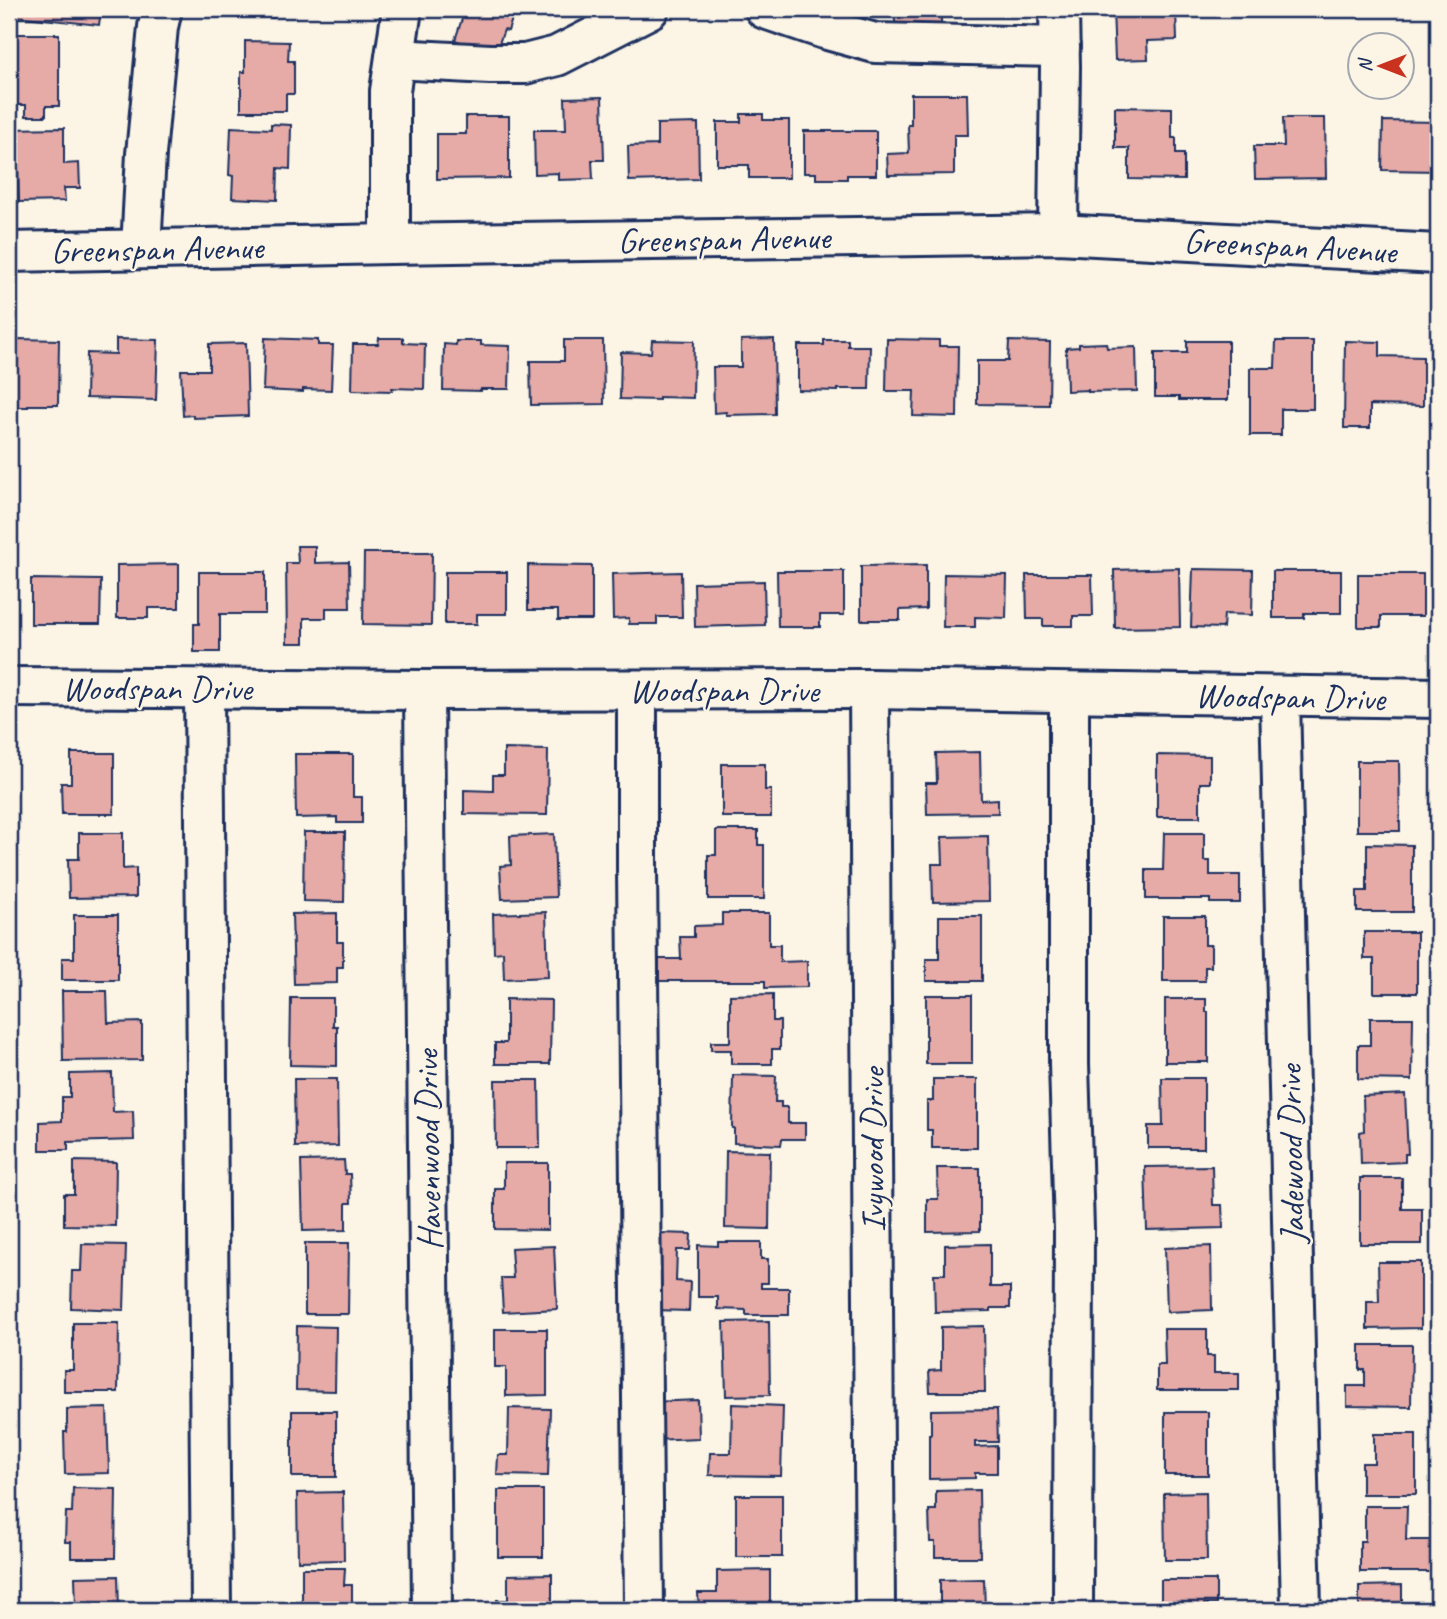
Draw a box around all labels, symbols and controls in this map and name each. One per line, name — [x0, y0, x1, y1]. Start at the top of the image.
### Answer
north arrow — [1346, 32, 1416, 102]
text: N — [1353, 57, 1377, 72]
street label: Greenspan Avenue — [617, 215, 833, 263]
street label: Greenspan Avenue — [1183, 218, 1400, 274]
street label: Greenspan Avenue — [50, 225, 266, 273]
street label: Woodspan Drive — [62, 666, 254, 711]
street label: Woodspan Drive — [629, 668, 821, 713]
street label: Woodspan Drive — [1195, 673, 1388, 721]
street label: Havenwood Drive — [404, 1047, 452, 1251]
street label: Jadewood Drive — [1267, 1062, 1315, 1246]
street label: Ivywood Drive — [850, 1065, 895, 1232]

